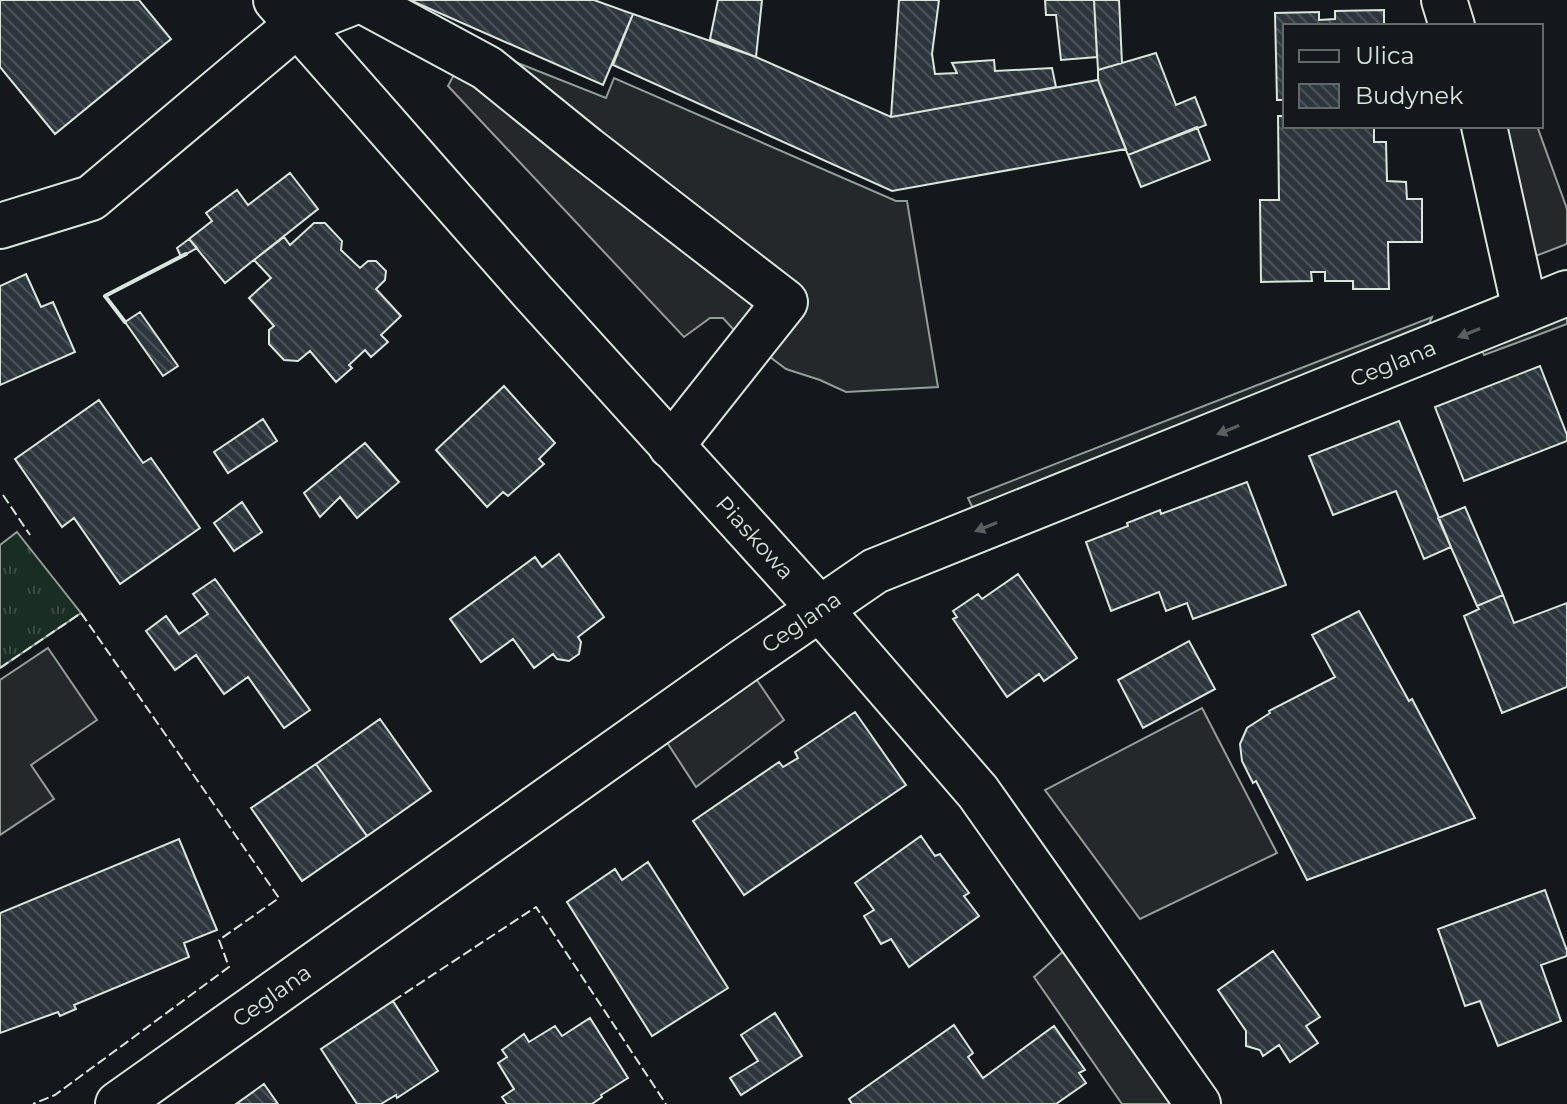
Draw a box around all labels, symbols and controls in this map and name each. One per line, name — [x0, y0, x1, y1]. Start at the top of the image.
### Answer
legend — [1283, 24, 1543, 128]
text: Ulica — [1355, 41, 1415, 70]
text: Budynek — [1355, 81, 1464, 110]
one-way arrow — [1457, 326, 1481, 339]
street label: Ceglana — [1346, 334, 1440, 393]
one-way arrow — [1216, 424, 1240, 437]
street label: Piaskowa — [710, 490, 799, 585]
one-way arrow — [974, 521, 998, 534]
street label: Ceglana — [756, 586, 846, 659]
street label: Ceglana — [227, 959, 316, 1033]

